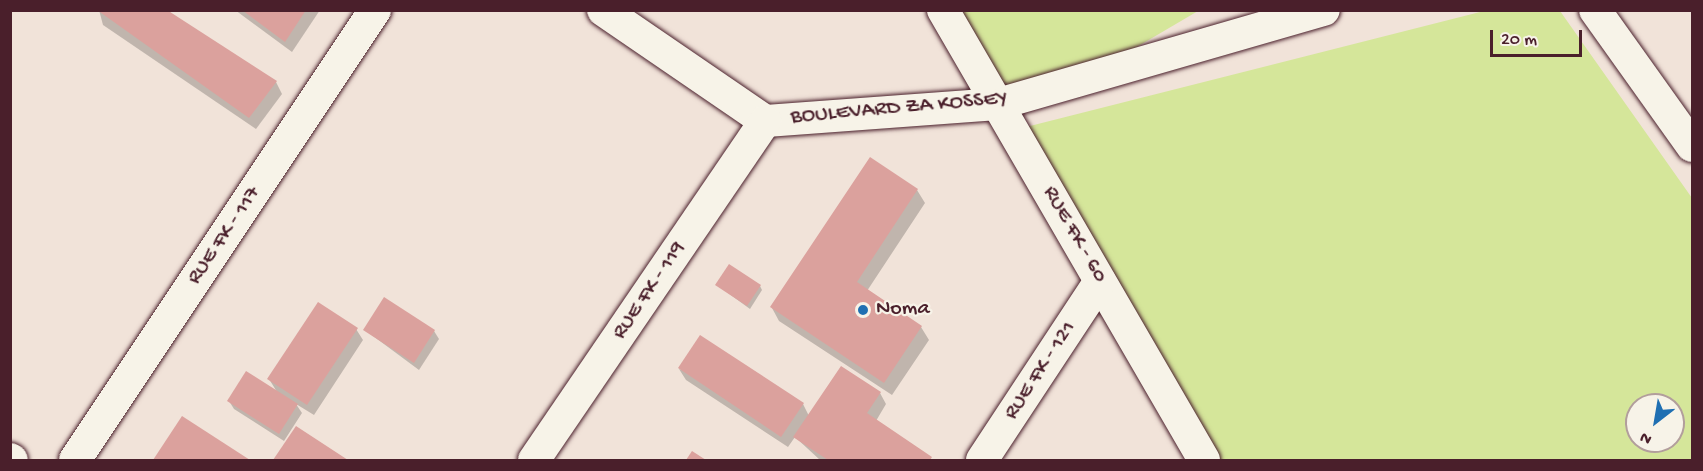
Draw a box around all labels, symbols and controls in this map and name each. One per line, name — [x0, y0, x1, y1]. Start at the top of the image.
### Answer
scale bar — [1493, 18, 1584, 56]
text: 20 m — [1501, 30, 1537, 51]
street label: BOULEVARD ZA KOSSEY — [790, 86, 1008, 132]
street label: RUE FK - 117 — [182, 182, 268, 290]
street label: RUE FK - 60 — [1036, 182, 1112, 288]
street label: RUE FK - 119 — [608, 237, 692, 345]
place label: Noma — [876, 297, 930, 323]
marker: Noma — [854, 301, 872, 319]
street label: RUE FK - 121 — [999, 317, 1083, 425]
north arrow — [1625, 393, 1685, 453]
text: N — [1637, 426, 1656, 448]

